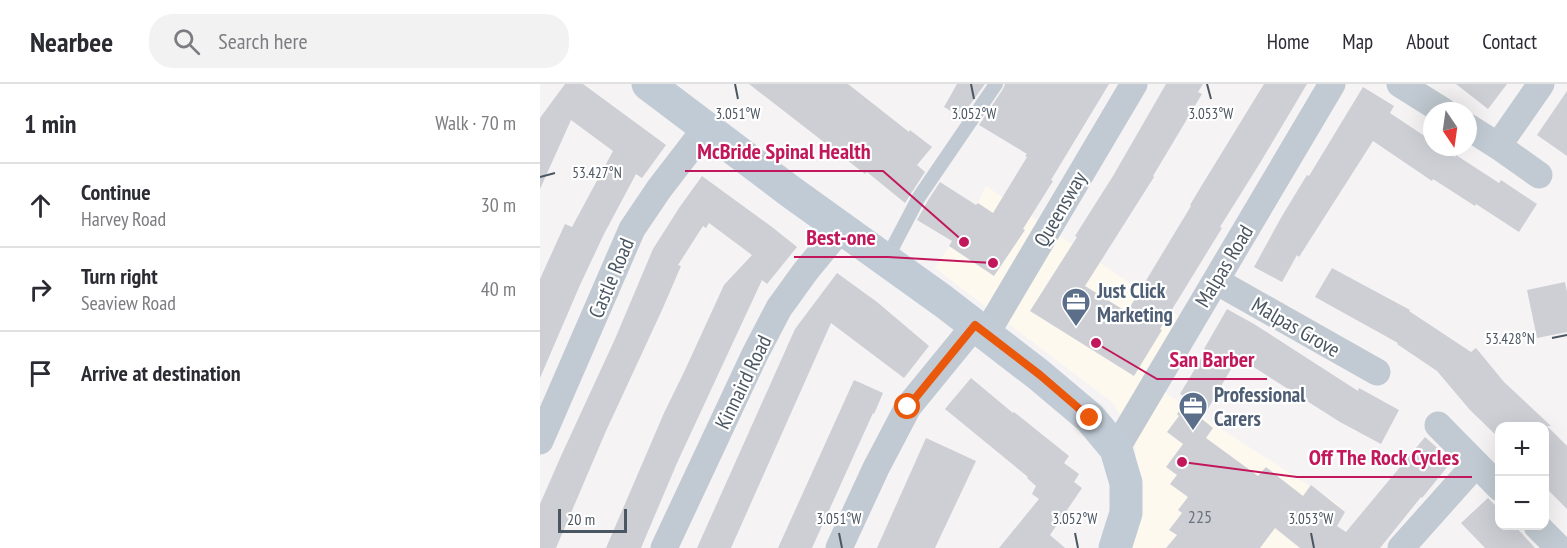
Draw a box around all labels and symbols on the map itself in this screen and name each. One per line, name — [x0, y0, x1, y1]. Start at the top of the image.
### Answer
north arrow — [1423, 102, 1477, 156]
text: 3.051°W — [716, 104, 760, 123]
text: 3.052°W — [952, 104, 996, 123]
text: 3.053°W — [1189, 104, 1233, 123]
callout: McBride Spinal Health — [685, 131, 883, 171]
text: McBride Spinal Health — [697, 137, 871, 165]
text: 53.427°N — [572, 163, 622, 182]
street label: Queensway — [1028, 166, 1092, 252]
callout: Best-one — [794, 217, 888, 257]
street label: Malpas Road — [1189, 220, 1259, 312]
text: Best-one — [806, 223, 876, 251]
street label: Castle Road — [582, 234, 640, 322]
place label: Just Click Marketing — [1096, 277, 1173, 328]
office icon: Just Click Marketing — [1060, 286, 1092, 328]
street label: Malpas Grove — [1247, 291, 1345, 363]
text: 53.428°N — [1485, 329, 1535, 348]
street label: Kinnaird Road — [709, 330, 777, 434]
callout: San Barber — [1157, 339, 1267, 379]
text: San Barber — [1169, 345, 1255, 373]
place label: Professional Carers — [1214, 381, 1306, 432]
office icon: Professional Carers — [1177, 390, 1209, 432]
route start — [894, 393, 920, 419]
route end — [1076, 404, 1102, 430]
callout: Off The Rock Cycles — [1297, 437, 1472, 477]
text: Off The Rock Cycles — [1309, 443, 1459, 471]
house number: 225 — [1188, 505, 1212, 528]
scale bar — [558, 506, 627, 534]
text: 3.051°W — [817, 509, 861, 528]
text: 3.052°W — [1053, 509, 1097, 528]
text: 3.053°W — [1289, 509, 1333, 528]

